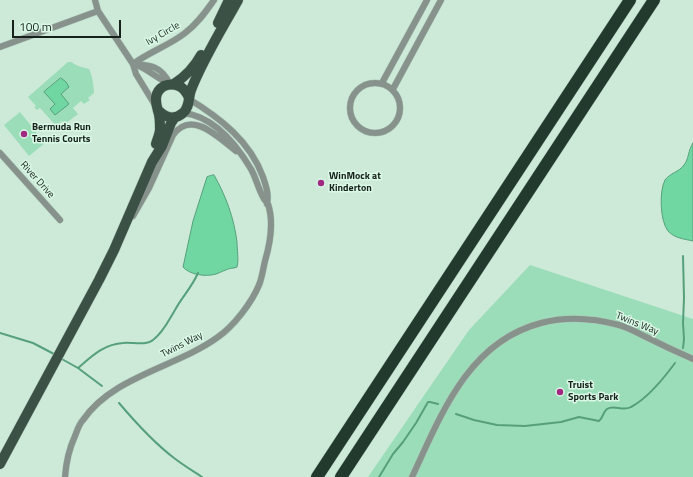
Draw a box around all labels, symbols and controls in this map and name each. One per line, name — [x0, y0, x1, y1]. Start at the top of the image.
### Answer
scale bar — [14, 12, 123, 38]
text: 100 m — [19, 17, 52, 36]
street label: Ivy Circle — [144, 20, 182, 48]
place label: Bermuda Run Tennis Courts — [32, 122, 91, 146]
marker: Bermuda Run Tennis Courts — [19, 129, 29, 139]
street label: River Drive — [17, 159, 57, 201]
place label: WinMock at Kinderton — [329, 171, 381, 194]
marker: WinMock at Kinderton — [316, 178, 326, 188]
street label: Twins Way — [614, 310, 660, 338]
street label: Twins Way — [159, 329, 205, 361]
place label: Truist Sports Park — [568, 380, 618, 404]
marker: Truist Sports Park — [555, 387, 565, 397]

